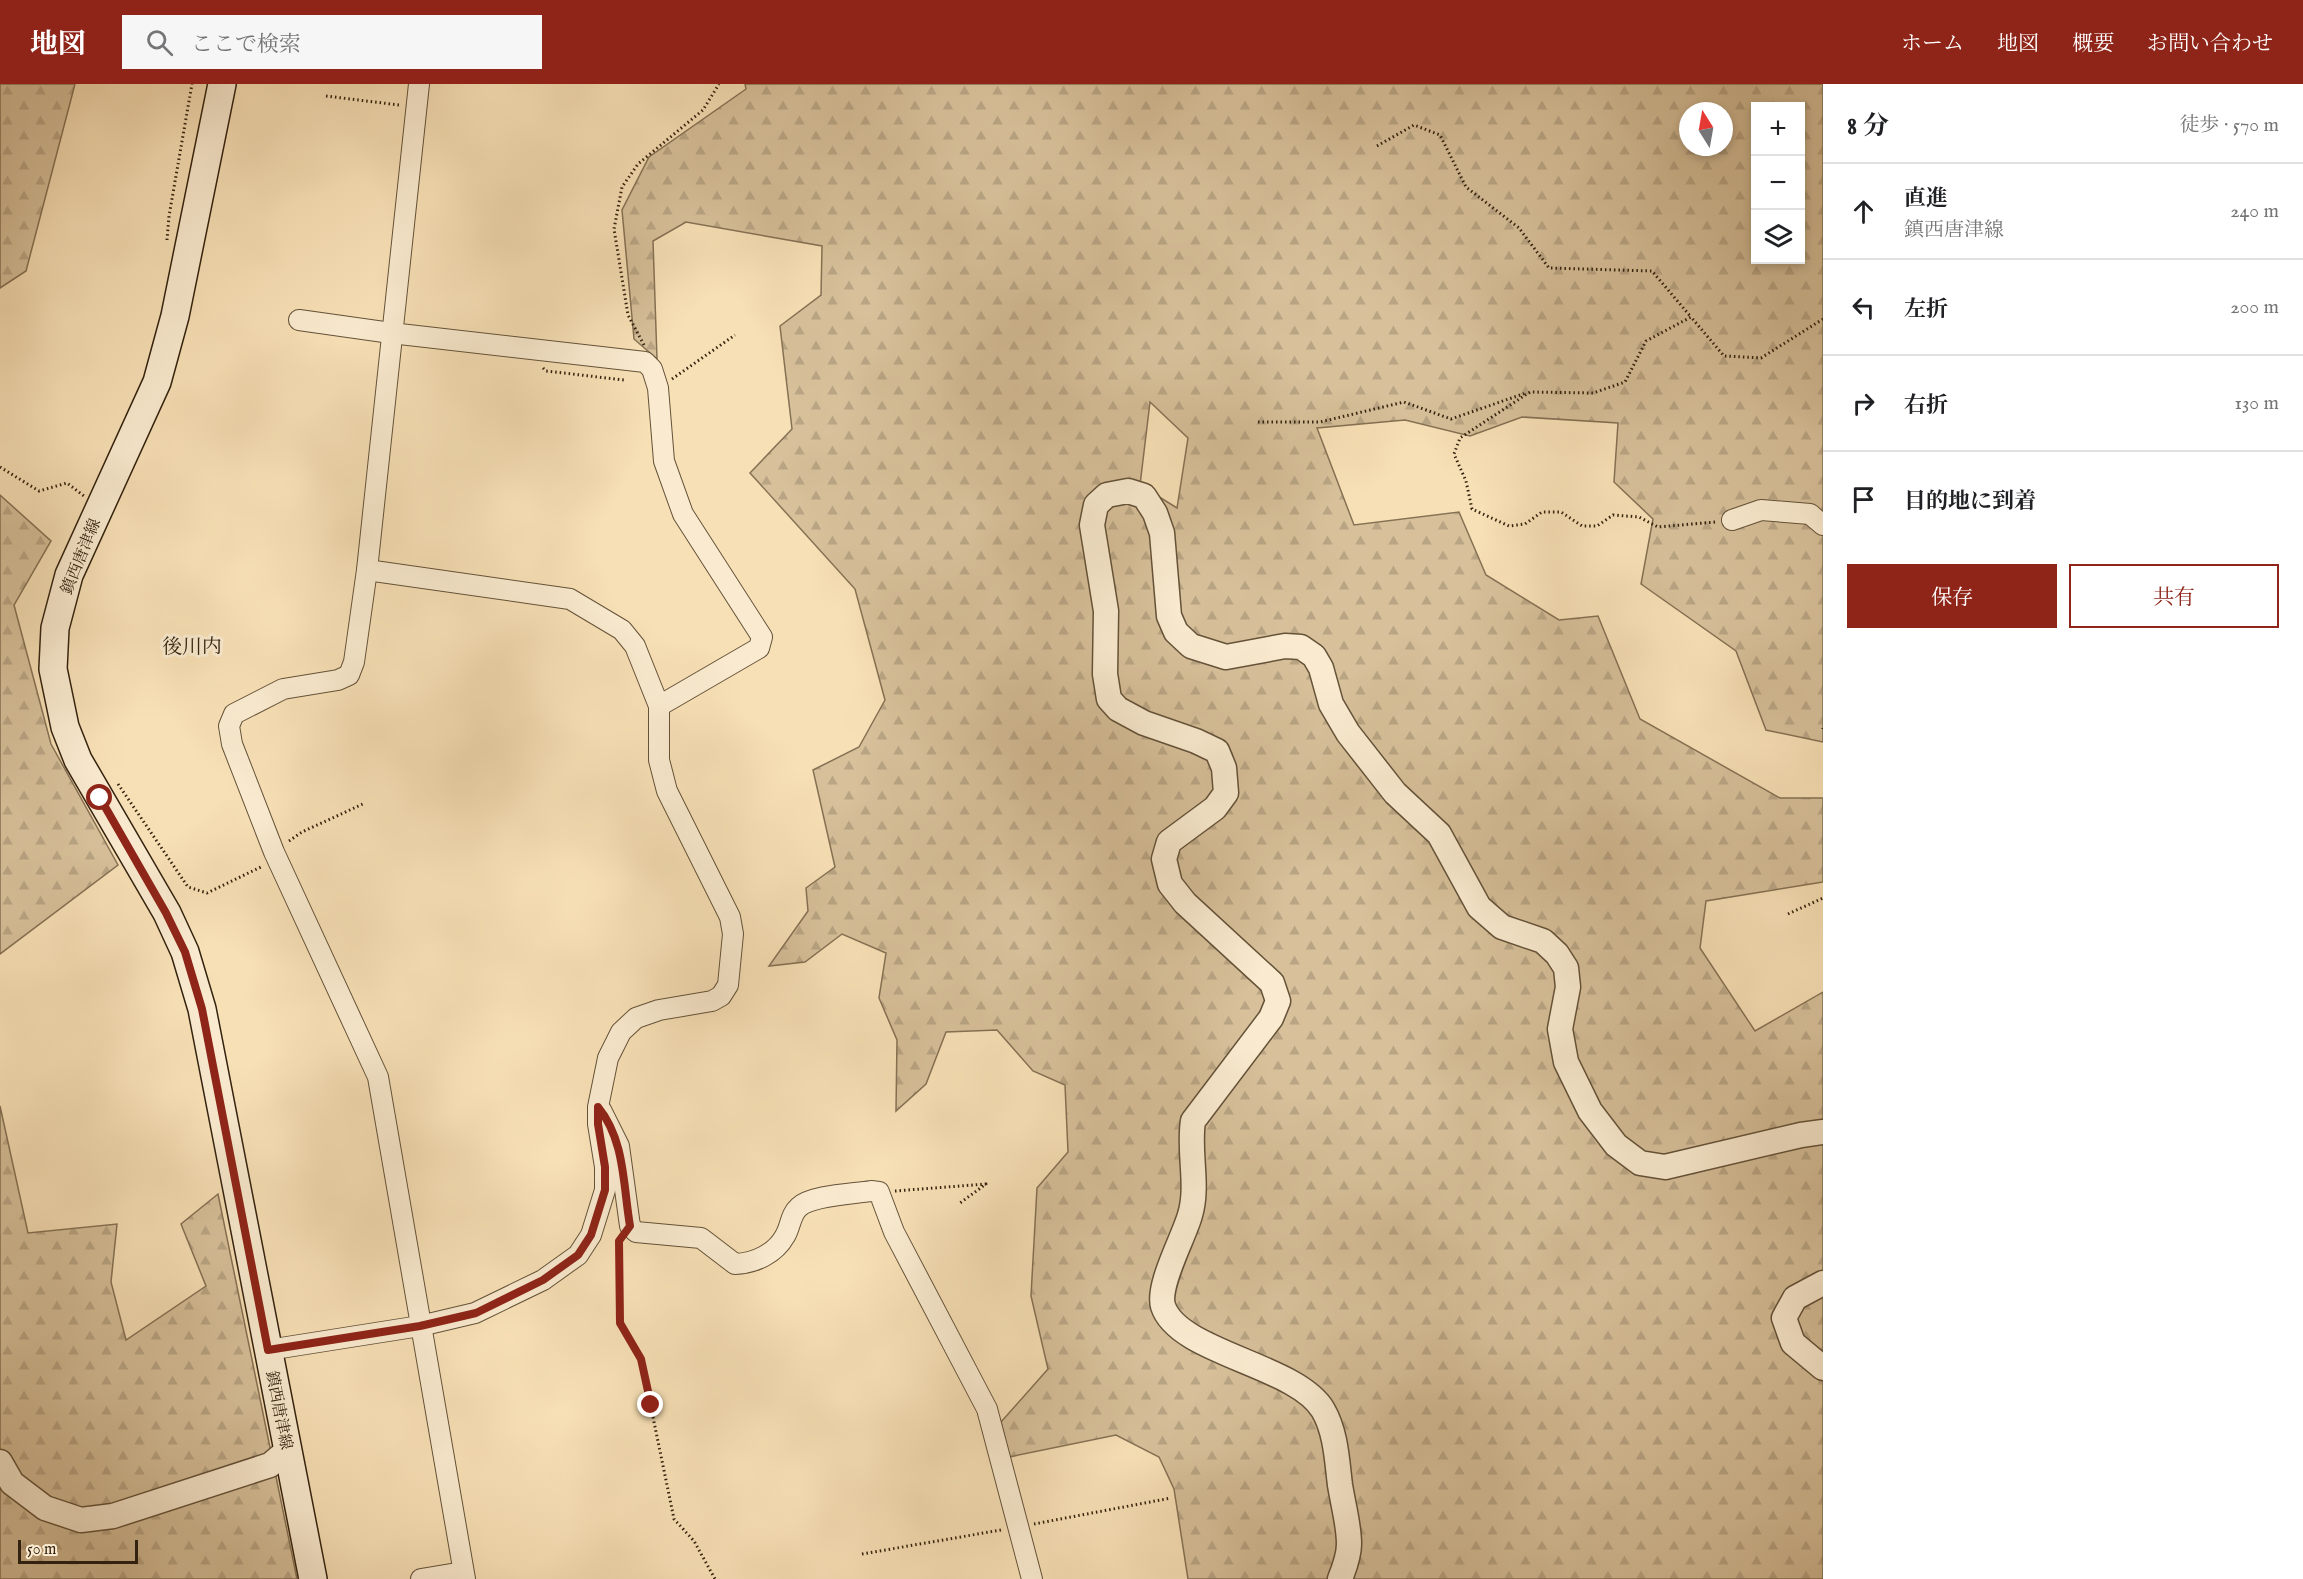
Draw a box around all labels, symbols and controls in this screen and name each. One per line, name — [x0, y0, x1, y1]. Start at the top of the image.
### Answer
search box — [122, 15, 542, 69]
icon: search — [143, 26, 176, 59]
text: 地図 — [30, 28, 86, 63]
text: ここで検索 — [191, 31, 301, 59]
text: ホーム — [1901, 31, 1964, 58]
text: 地図 — [1997, 31, 2039, 58]
text: 概要 — [2072, 31, 2114, 58]
text: お問い合わせ — [2147, 31, 2273, 58]
north arrow — [1679, 102, 1733, 156]
map controls — [1751, 102, 1805, 264]
button: + — [1751, 102, 1805, 156]
text: 8 分 — [1847, 110, 1889, 143]
text: 徒歩 · 570 m — [2180, 113, 2279, 138]
button: − — [1751, 156, 1805, 210]
text: 直進 — [1904, 185, 1948, 213]
icon: ahead — [1847, 195, 1880, 228]
text: 240 m — [2230, 199, 2279, 224]
button: layers — [1751, 210, 1805, 264]
text: 鎮西唐津線 — [1904, 218, 2004, 243]
icon: left — [1847, 291, 1880, 324]
text: 200 m — [2230, 295, 2279, 320]
text: 左折 — [1904, 296, 1948, 324]
icon: right — [1847, 387, 1880, 420]
text: 130 m — [2234, 391, 2279, 416]
text: 右折 — [1904, 392, 1948, 420]
icon: arrive — [1847, 483, 1880, 516]
text: 目的地に到着 — [1904, 488, 2036, 516]
street label: 鎮西唐津線 — [58, 516, 106, 598]
button: 保存 — [1847, 564, 2057, 628]
button: 共有 — [2069, 564, 2279, 628]
district label: 後川内 — [162, 635, 222, 660]
route start — [86, 784, 112, 810]
street label: 鎮西唐津線 — [261, 1369, 295, 1452]
route end — [637, 1391, 663, 1417]
scale bar — [18, 1537, 138, 1564]
text: 50 m — [27, 1540, 56, 1560]

